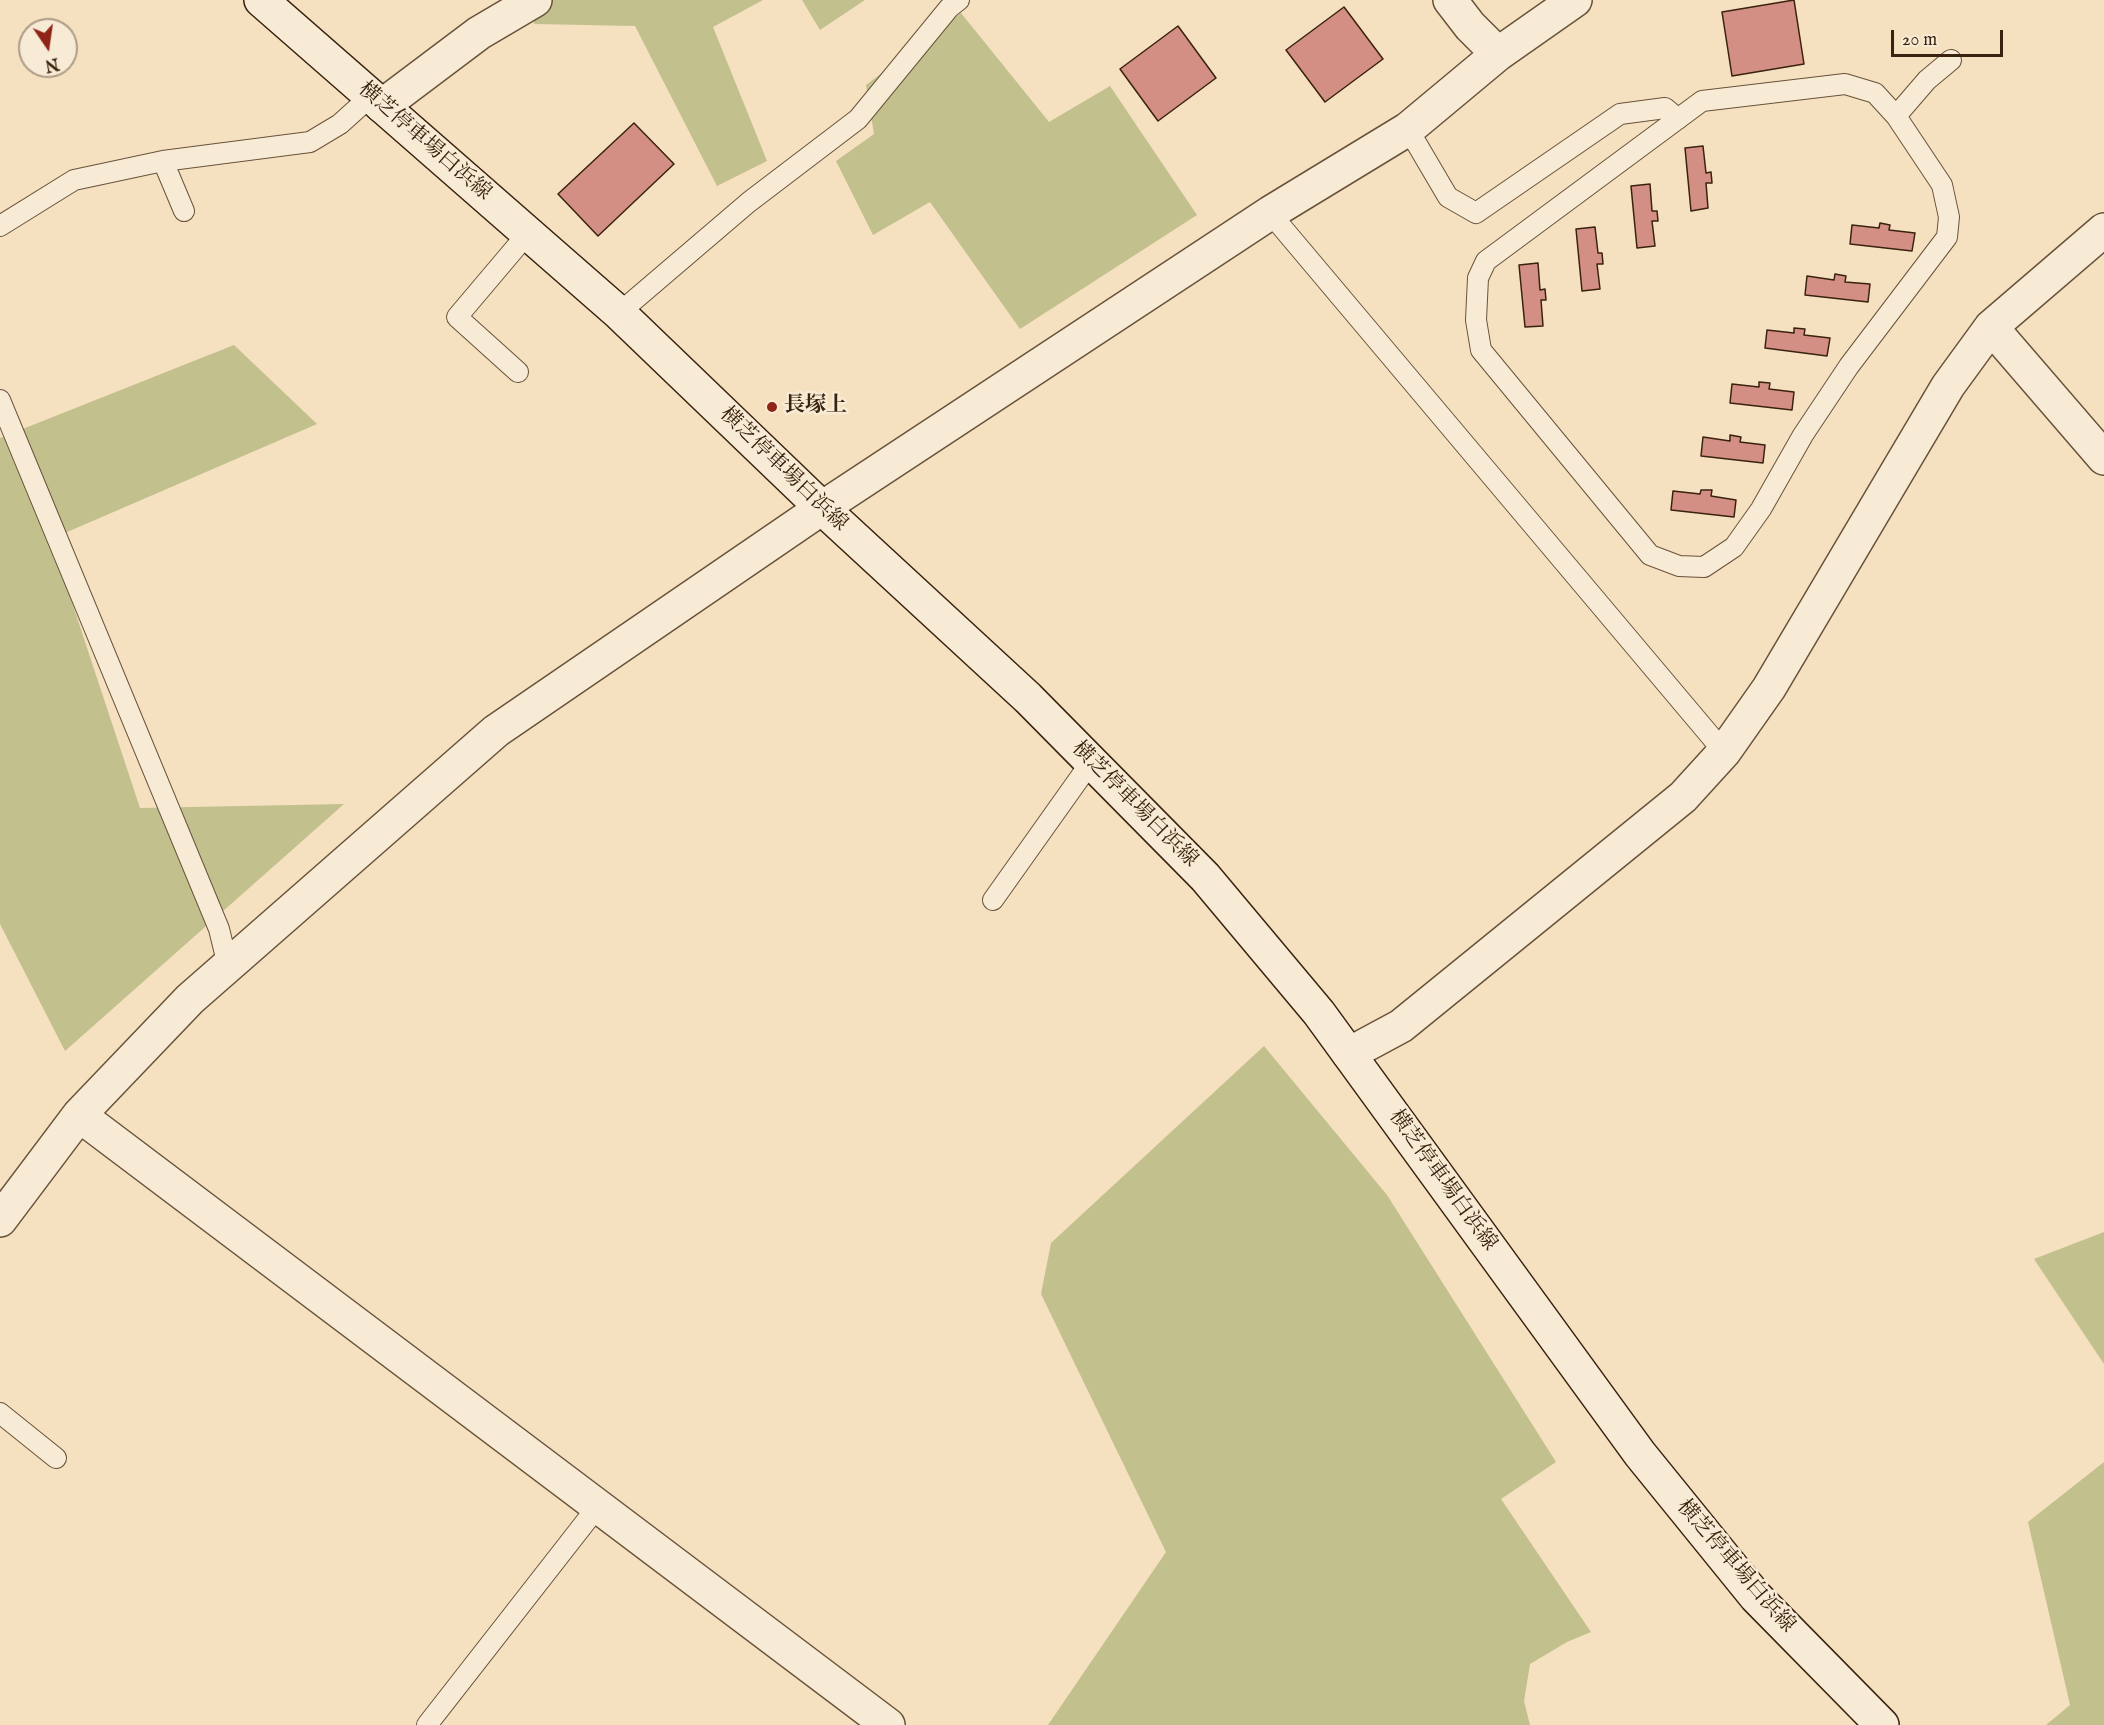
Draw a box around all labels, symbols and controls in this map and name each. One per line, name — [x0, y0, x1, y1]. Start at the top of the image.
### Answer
north arrow — [18, 18, 78, 78]
scale bar — [1894, 18, 2006, 56]
text: 20 m — [1902, 29, 1937, 52]
text: N — [43, 52, 61, 75]
street label: 横芝停車場白浜線 — [352, 77, 496, 207]
place label: 長塚上 — [784, 394, 847, 420]
marker: 長塚上 — [765, 400, 779, 414]
street label: 横芝停車場白浜線 — [714, 403, 852, 537]
street label: 横芝停車場白浜線 — [1066, 737, 1202, 873]
street label: 横芝停車場白浜線 — [1382, 1106, 1502, 1256]
street label: 横芝停車場白浜線 — [1670, 1495, 1800, 1639]

